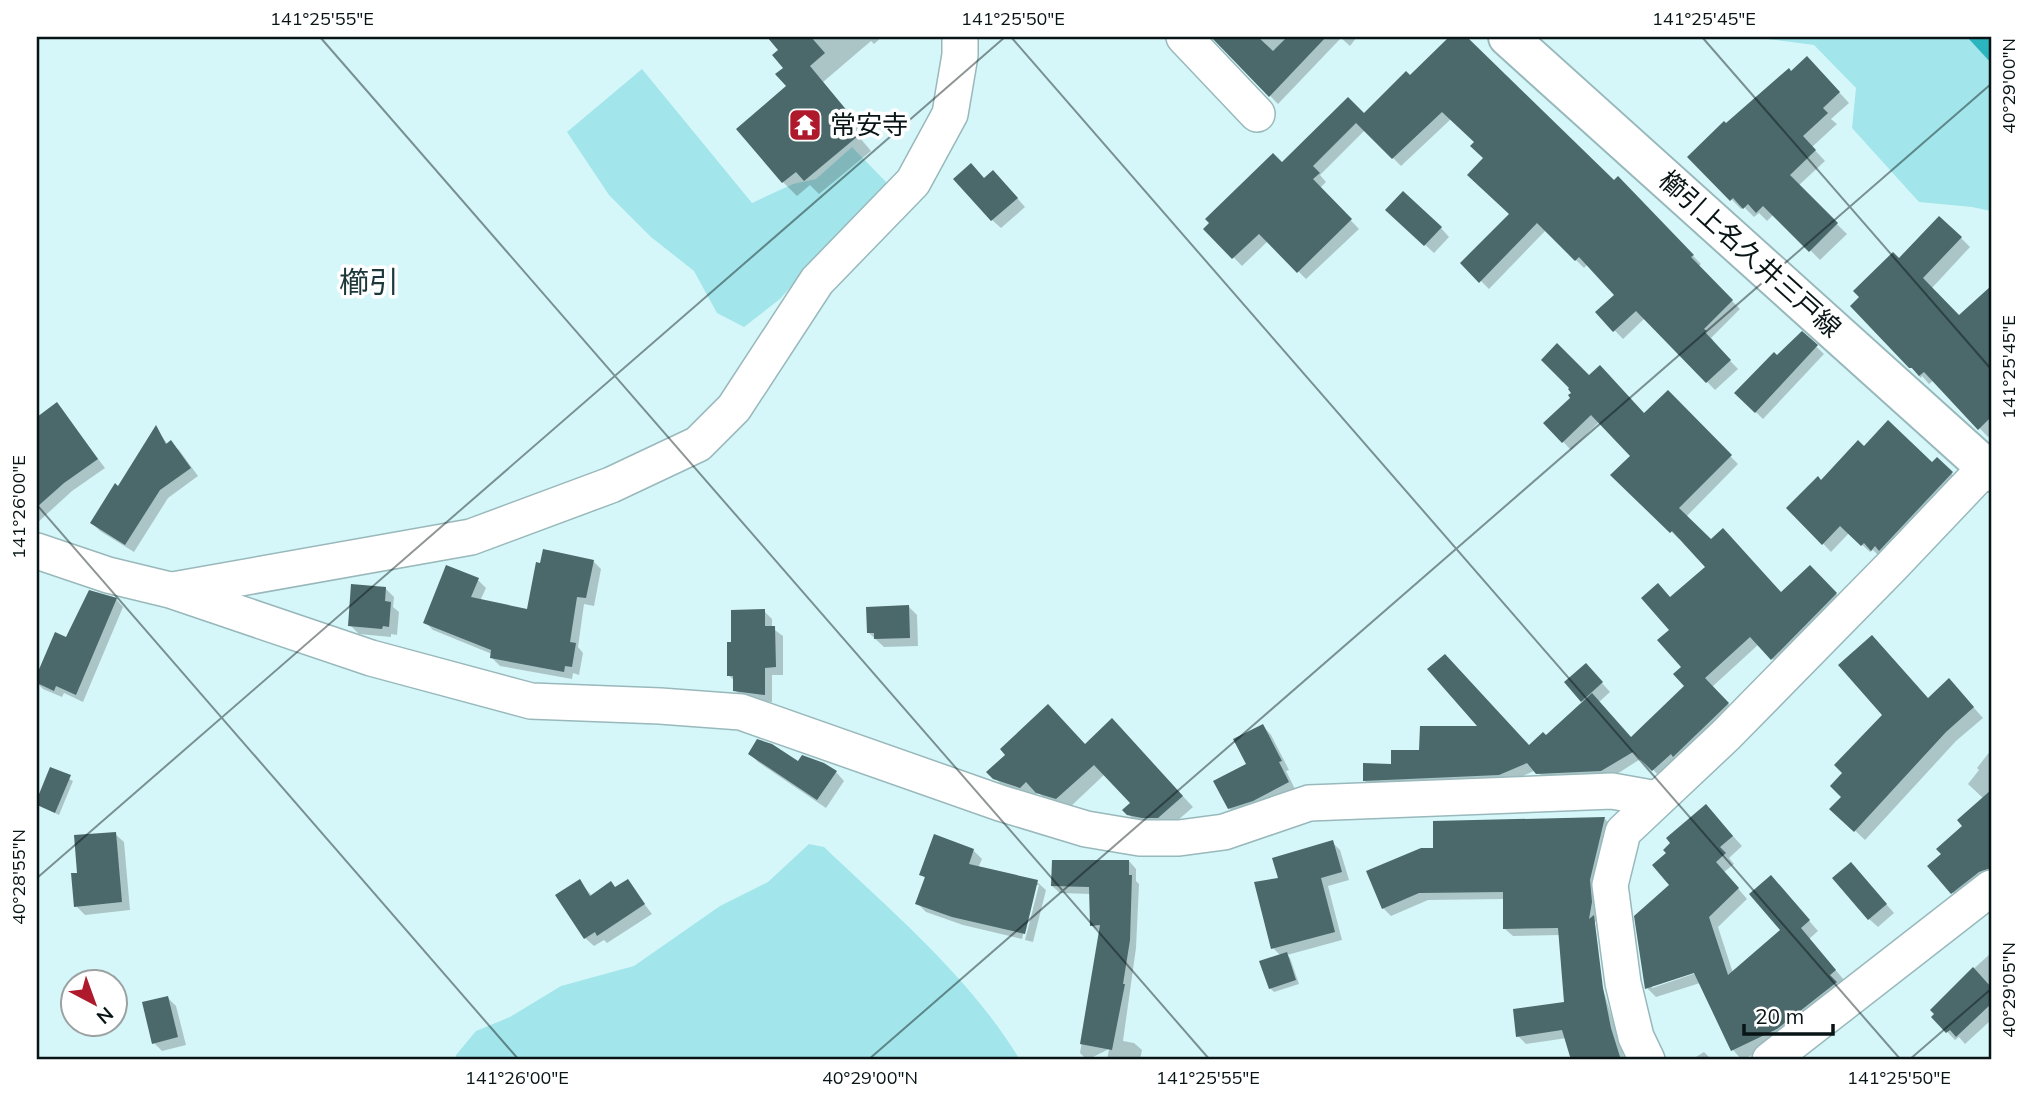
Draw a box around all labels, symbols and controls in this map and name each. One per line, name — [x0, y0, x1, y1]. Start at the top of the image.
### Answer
text: 141°25'55"E — [270, 7, 374, 30]
text: 141°25'50"E — [961, 7, 1065, 30]
text: 141°25'45"E — [1652, 7, 1756, 30]
text: 40°29'00"N — [1997, 38, 2020, 134]
temple icon: 常安寺 — [786, 106, 824, 144]
place label: 常安寺 — [830, 108, 908, 141]
street label: 櫛引上名久井三戸線 — [1652, 163, 1848, 344]
district label: 櫛引 — [339, 263, 399, 301]
text: 141°25'45"E — [1997, 315, 2020, 419]
text: 141°26'00"E — [7, 455, 30, 559]
text: 40°28'55"N — [7, 829, 30, 925]
text: 40°29'05"N — [1997, 942, 2020, 1038]
north arrow — [60, 968, 130, 1038]
scale bar — [1744, 992, 1834, 1036]
text: N — [92, 1002, 118, 1030]
text: 20 m — [1755, 1003, 1804, 1029]
text: 141°26'00"E — [465, 1066, 569, 1089]
text: 40°29'00"N — [822, 1066, 918, 1089]
text: 141°25'55"E — [1156, 1066, 1260, 1089]
text: 141°25'50"E — [1847, 1066, 1951, 1089]

